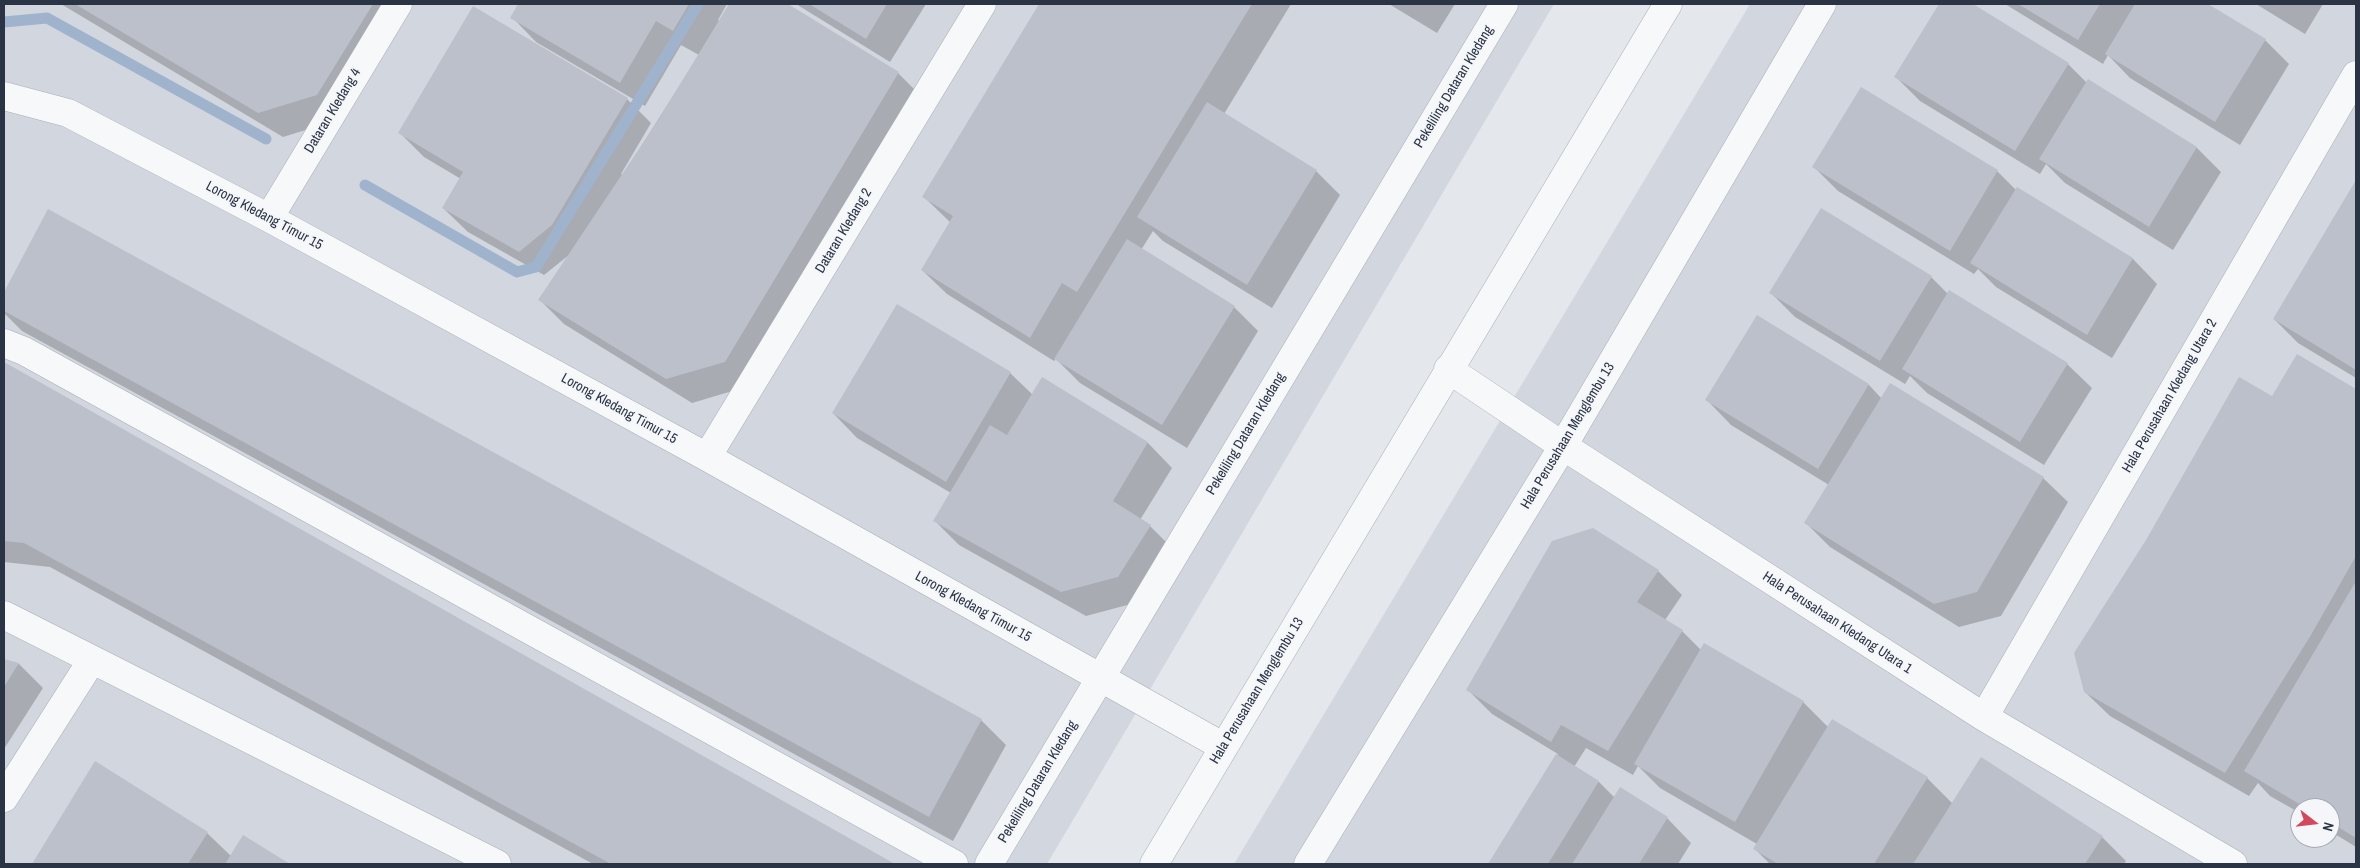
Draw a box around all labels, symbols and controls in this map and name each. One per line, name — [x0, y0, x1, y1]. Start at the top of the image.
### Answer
street label: Pekeliling Dataran Kledang — [1411, 23, 1497, 151]
street label: Dataran Kledang 4 — [301, 66, 365, 156]
street label: Lorong Kledang Timur 15 — [203, 178, 325, 254]
street label: Dataran Kledang 2 — [812, 186, 876, 276]
street label: Hala Perusahaan Kledang Utara 2 — [2119, 316, 2221, 476]
street label: Hala Perusahaan Menglembu 13 — [1518, 360, 1618, 512]
street label: Lorong Kledang Timur 15 — [558, 370, 680, 448]
street label: Pekeliling Dataran Kledang — [1203, 370, 1289, 498]
street label: Lorong Kledang Timur 15 — [912, 568, 1034, 646]
street label: Hala Perusahaan Kledang Utara 1 — [1759, 568, 1915, 678]
street label: Hala Perusahaan Menglembu 13 — [1207, 615, 1307, 767]
street label: Pekeliling Dataran Kledang — [995, 718, 1081, 846]
north arrow — [2290, 798, 2340, 848]
text: N — [2319, 820, 2338, 833]

